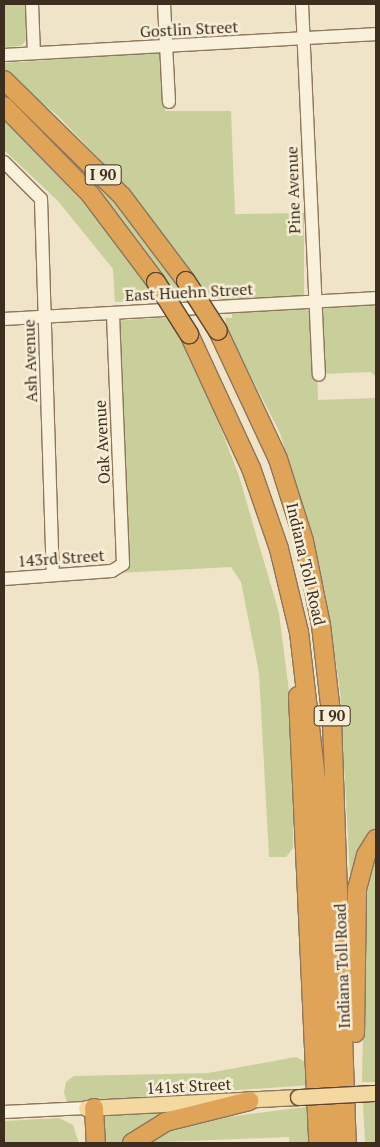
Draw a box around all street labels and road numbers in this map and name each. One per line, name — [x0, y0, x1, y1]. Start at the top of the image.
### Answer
street label: Gostlin Street — [139, 17, 239, 41]
street label: Pine Avenue — [282, 146, 304, 234]
road number: I 90 — [84, 162, 122, 188]
street label: East Huehn Street — [124, 279, 254, 305]
street label: Ash Avenue — [19, 319, 41, 403]
street label: Oak Avenue — [90, 399, 114, 485]
street label: Indiana Toll Road — [283, 501, 329, 627]
street label: 143rd Street — [17, 545, 105, 571]
road number: I 90 — [313, 704, 351, 728]
street label: Indiana Toll Road — [330, 903, 354, 1029]
street label: 141st Street — [146, 1074, 232, 1098]

